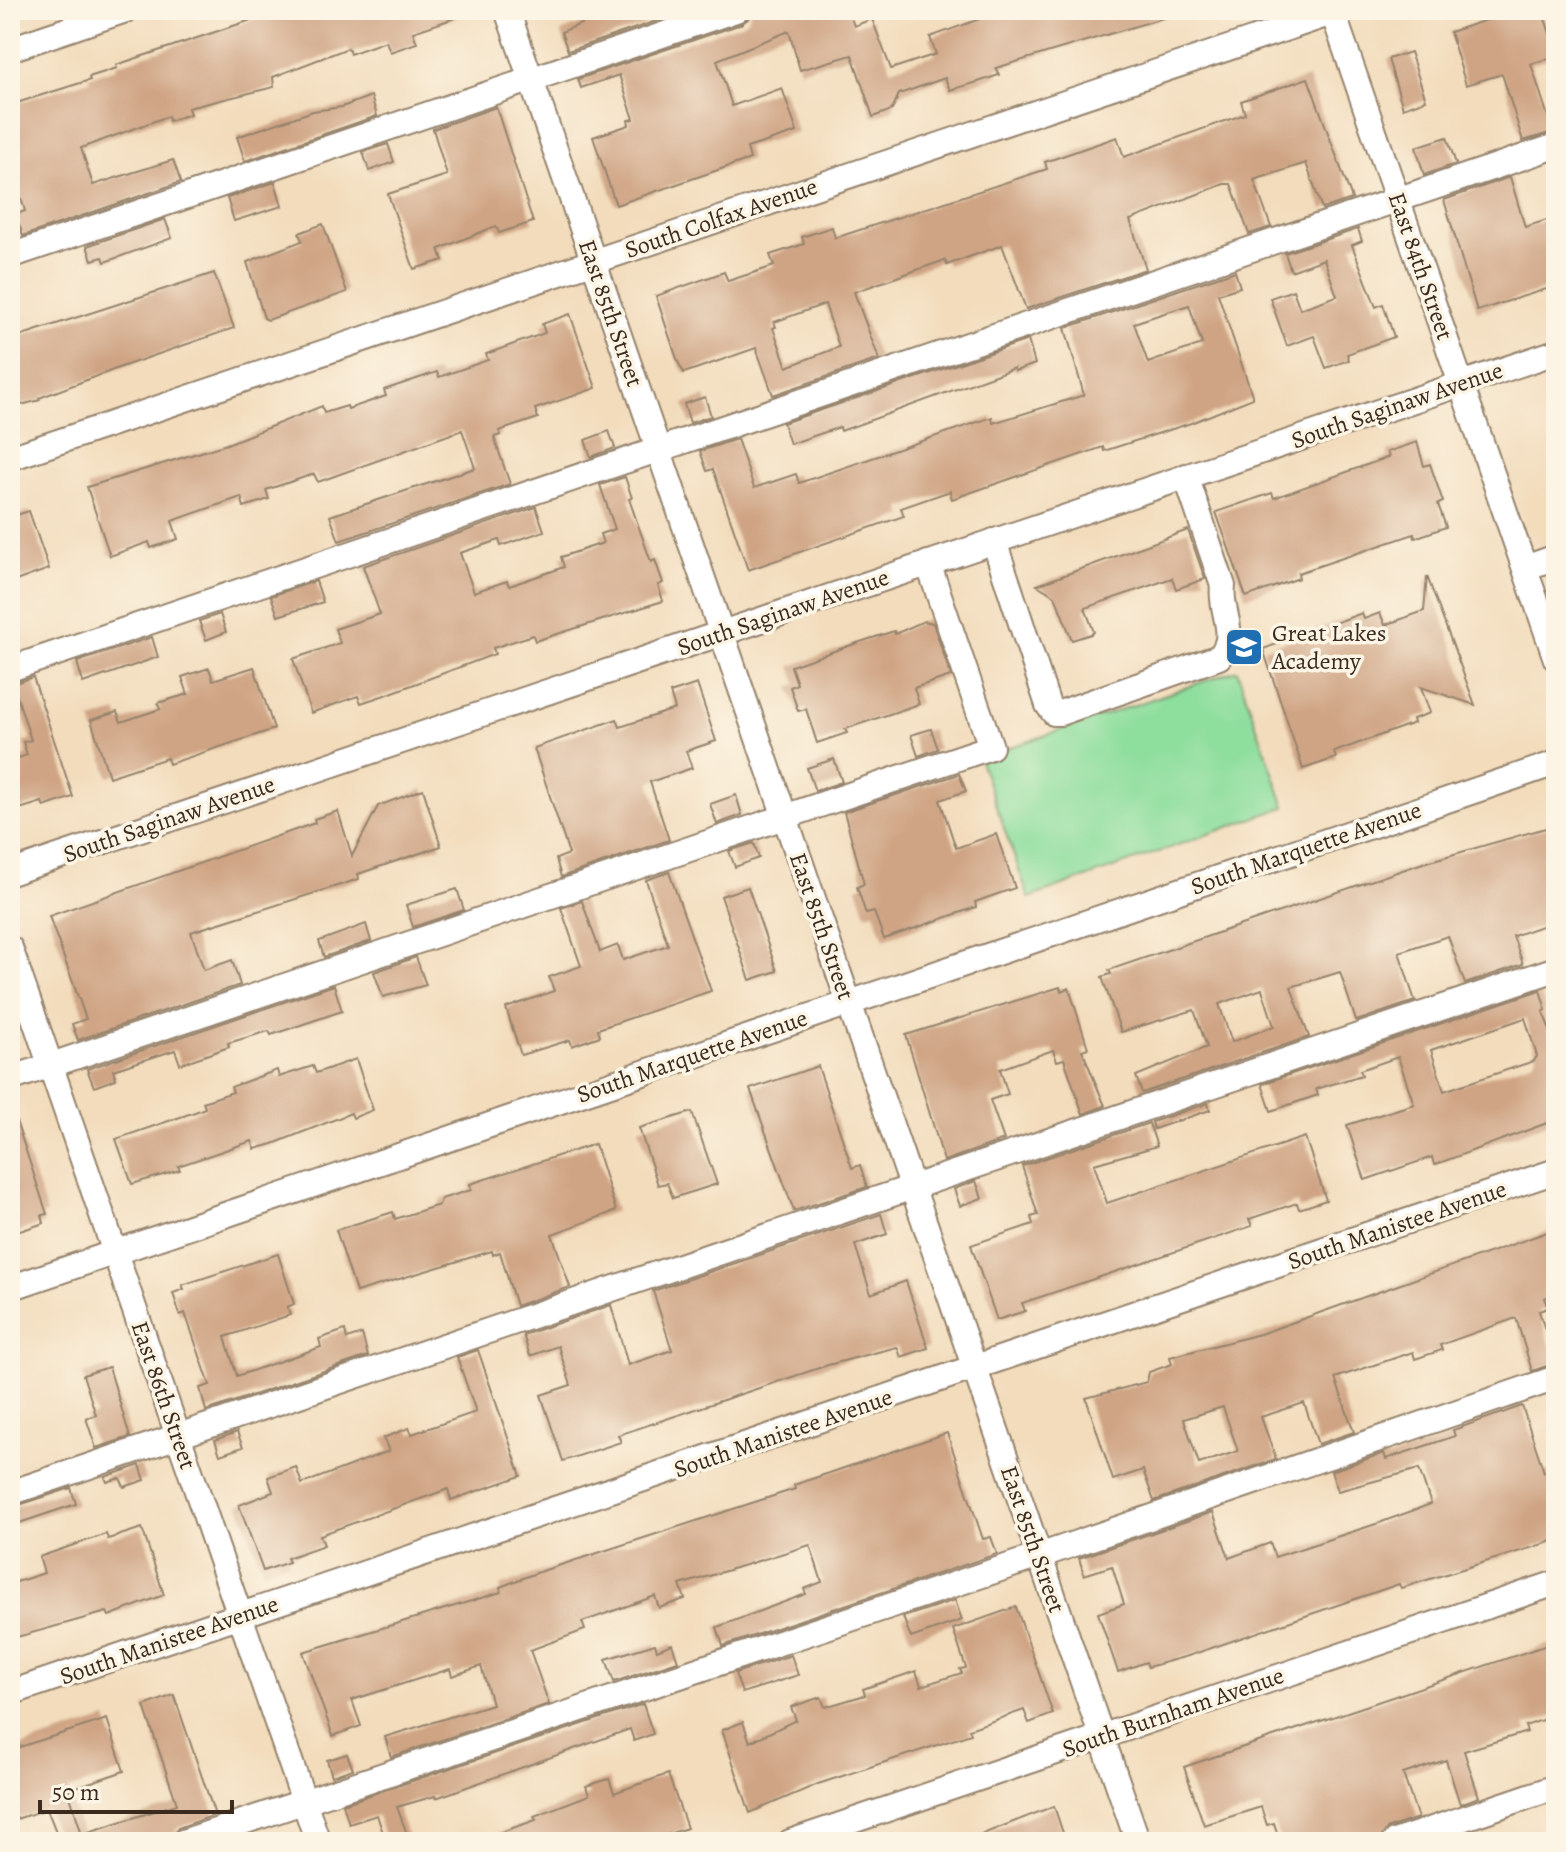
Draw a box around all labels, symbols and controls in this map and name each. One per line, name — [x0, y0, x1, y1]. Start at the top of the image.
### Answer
street label: South Colfax Avenue — [621, 170, 821, 266]
street label: East 84th Street — [1381, 188, 1461, 344]
street label: East 85th Street — [571, 235, 651, 391]
street label: South Saginaw Avenue — [1287, 354, 1507, 456]
street label: South Saginaw Avenue — [673, 561, 893, 663]
place label: Great Lakes Academy — [1271, 617, 1386, 677]
school or university icon: Great Lakes Academy — [1223, 626, 1265, 668]
street label: South Saginaw Avenue — [59, 768, 279, 870]
street label: South Marquette Avenue — [1186, 794, 1426, 902]
street label: East 85th Street — [782, 848, 862, 1004]
street label: South Marquette Avenue — [572, 1002, 812, 1110]
street label: South Manistee Avenue — [1283, 1173, 1511, 1277]
street label: East 86th Street — [124, 1317, 204, 1473]
street label: South Manistee Avenue — [669, 1381, 897, 1485]
street label: East 85th Street — [993, 1461, 1073, 1617]
street label: South Manistee Avenue — [55, 1588, 283, 1692]
street label: South Burnham Avenue — [1058, 1659, 1288, 1765]
scale bar — [40, 1764, 232, 1814]
text: 50 m — [52, 1776, 100, 1808]

